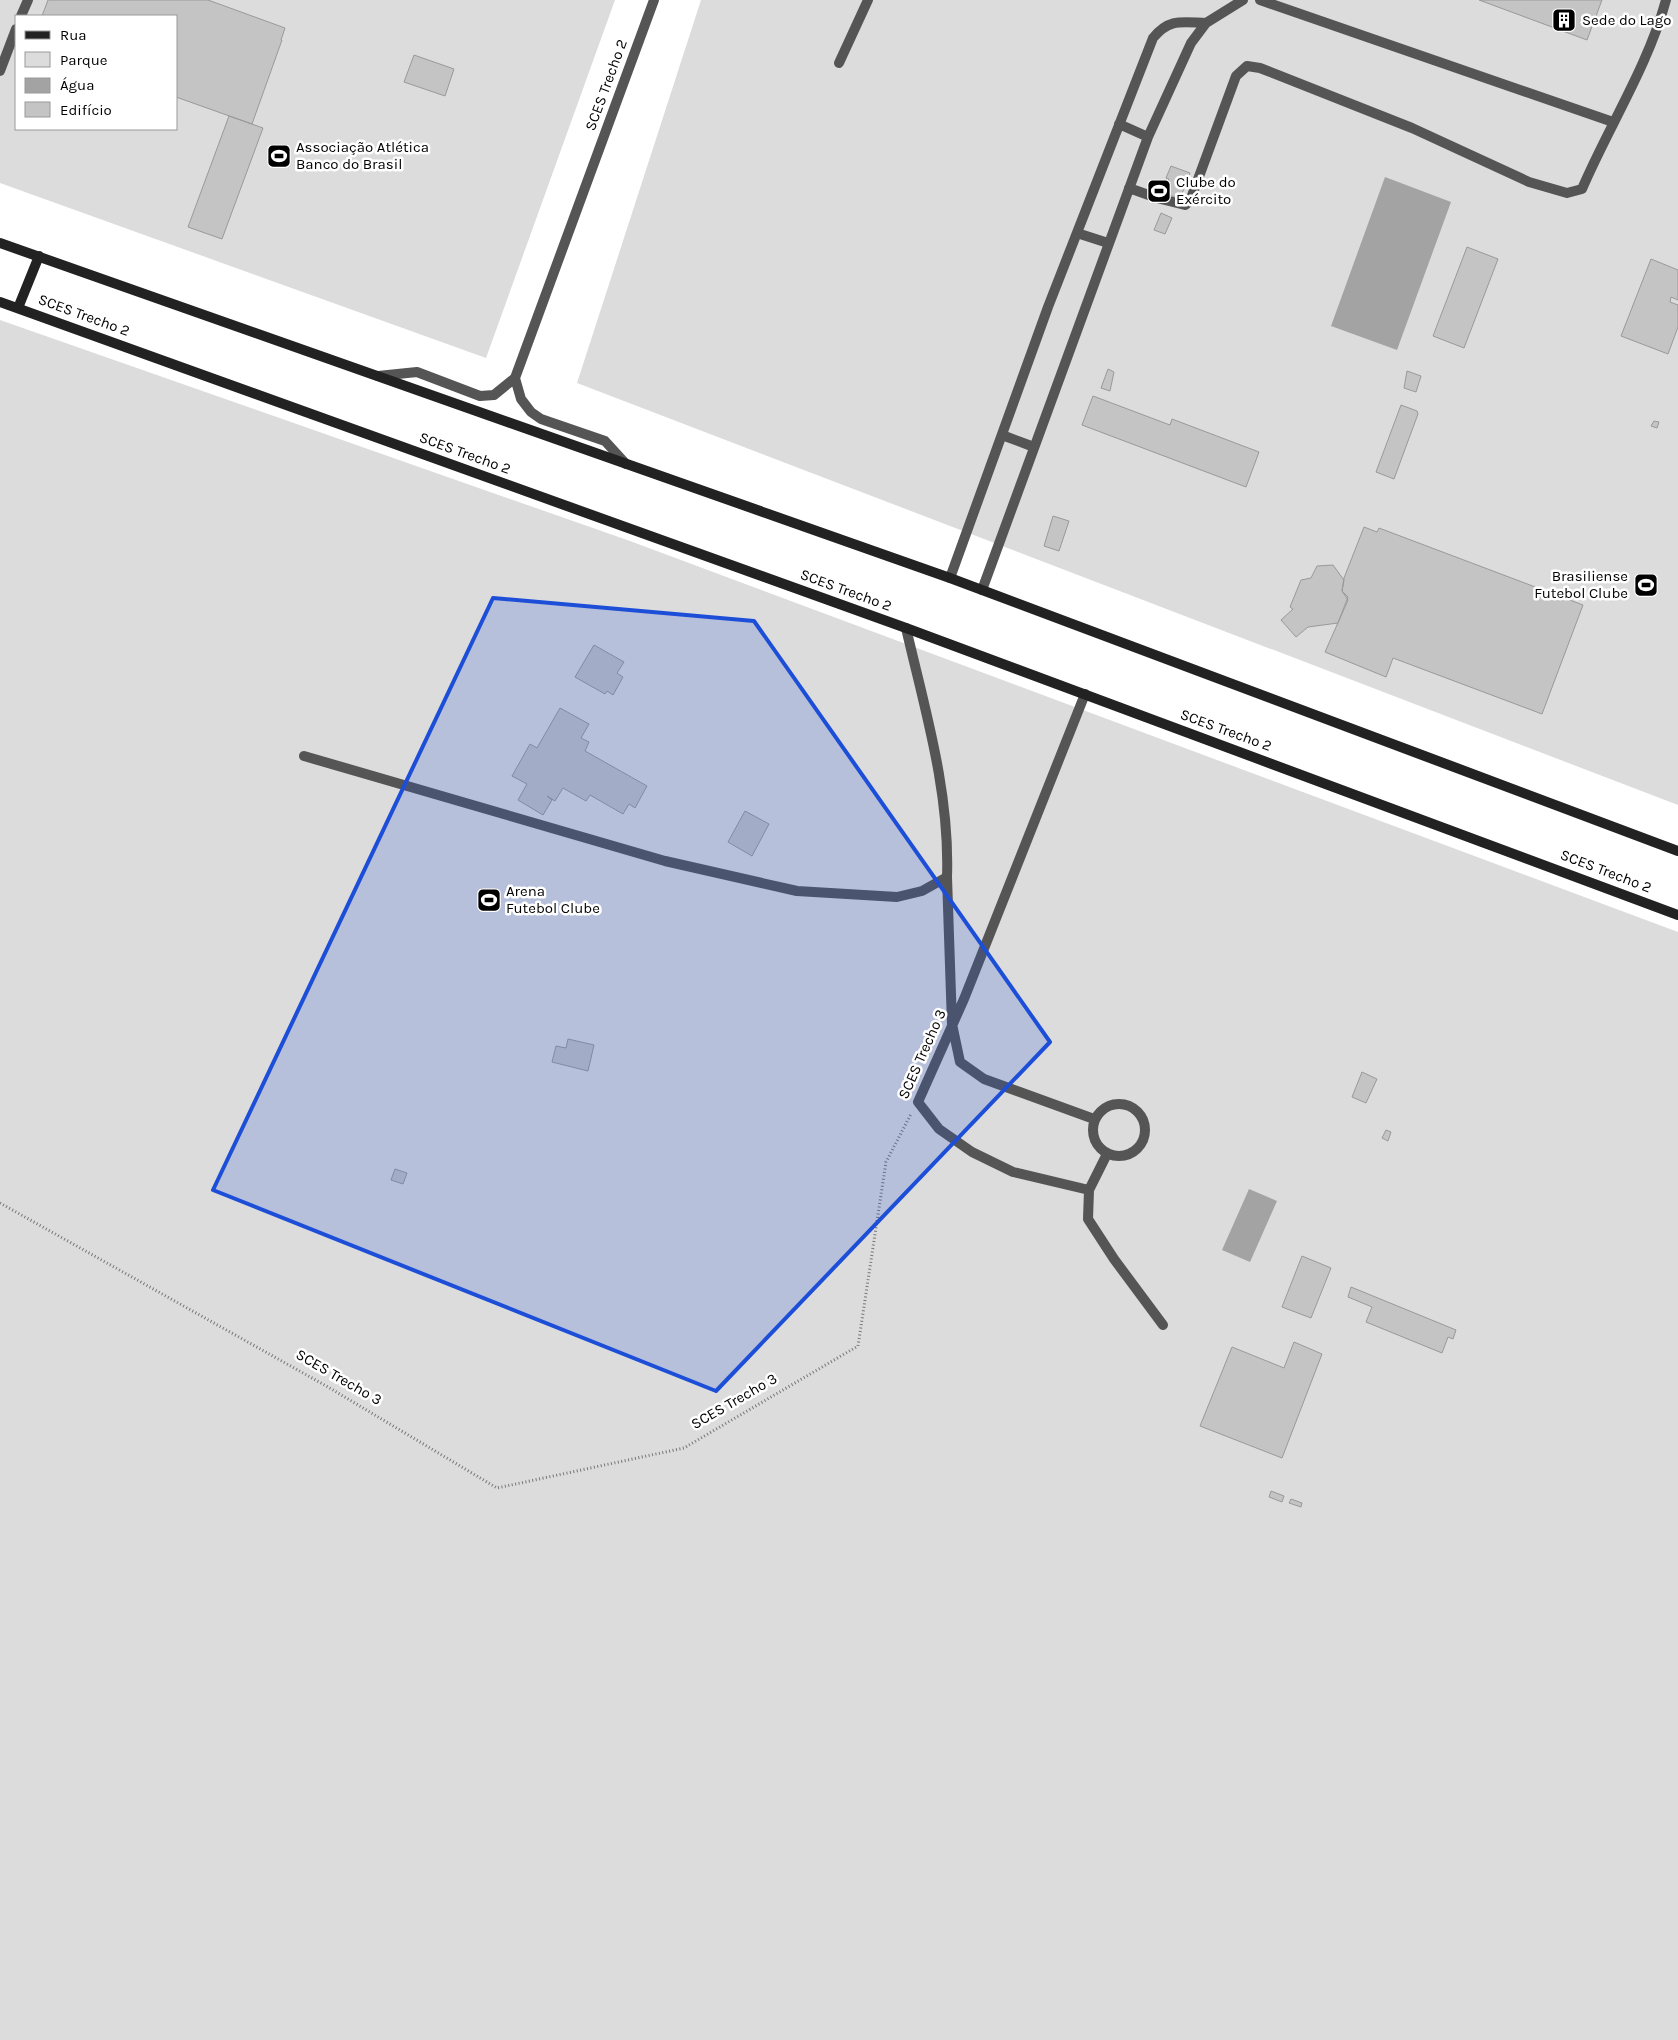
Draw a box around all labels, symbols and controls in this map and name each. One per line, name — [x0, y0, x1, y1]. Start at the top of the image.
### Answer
building icon: Sede do Lago — [1551, 7, 1577, 33]
place label: Sede do Lago — [1582, 11, 1672, 29]
legend — [15, 15, 178, 130]
text: Rua — [60, 26, 87, 44]
street label: SCES Trecho 2 — [581, 37, 631, 133]
text: Parque — [60, 51, 108, 69]
text: Água — [60, 76, 94, 94]
text: Edifício — [60, 101, 112, 119]
place label: Associação Atlética Banco do Brasil — [296, 138, 429, 173]
sports icon: Associação Atlética Banco do Brasil — [266, 143, 292, 169]
place label: Clube do Exército — [1176, 173, 1236, 208]
sports icon: Clube do Exército — [1146, 178, 1172, 204]
street label: SCES Trecho 2 — [36, 290, 132, 340]
street label: SCES Trecho 2 — [417, 428, 513, 478]
street label: SCES Trecho 2 — [798, 565, 894, 615]
place label: Brasiliense Futebol Clube — [1534, 567, 1628, 602]
sports icon: Brasiliense Futebol Clube — [1633, 572, 1659, 598]
street label: SCES Trecho 2 — [1178, 705, 1274, 755]
street label: SCES Trecho 2 — [1558, 845, 1654, 897]
place label: Arena Futebol Clube — [506, 882, 600, 917]
sports icon: Arena Futebol Clube — [476, 887, 502, 913]
street label: SCES Trecho 3 — [894, 1006, 950, 1102]
street label: SCES Trecho 3 — [293, 1345, 385, 1409]
street label: SCES Trecho 3 — [688, 1369, 780, 1433]

